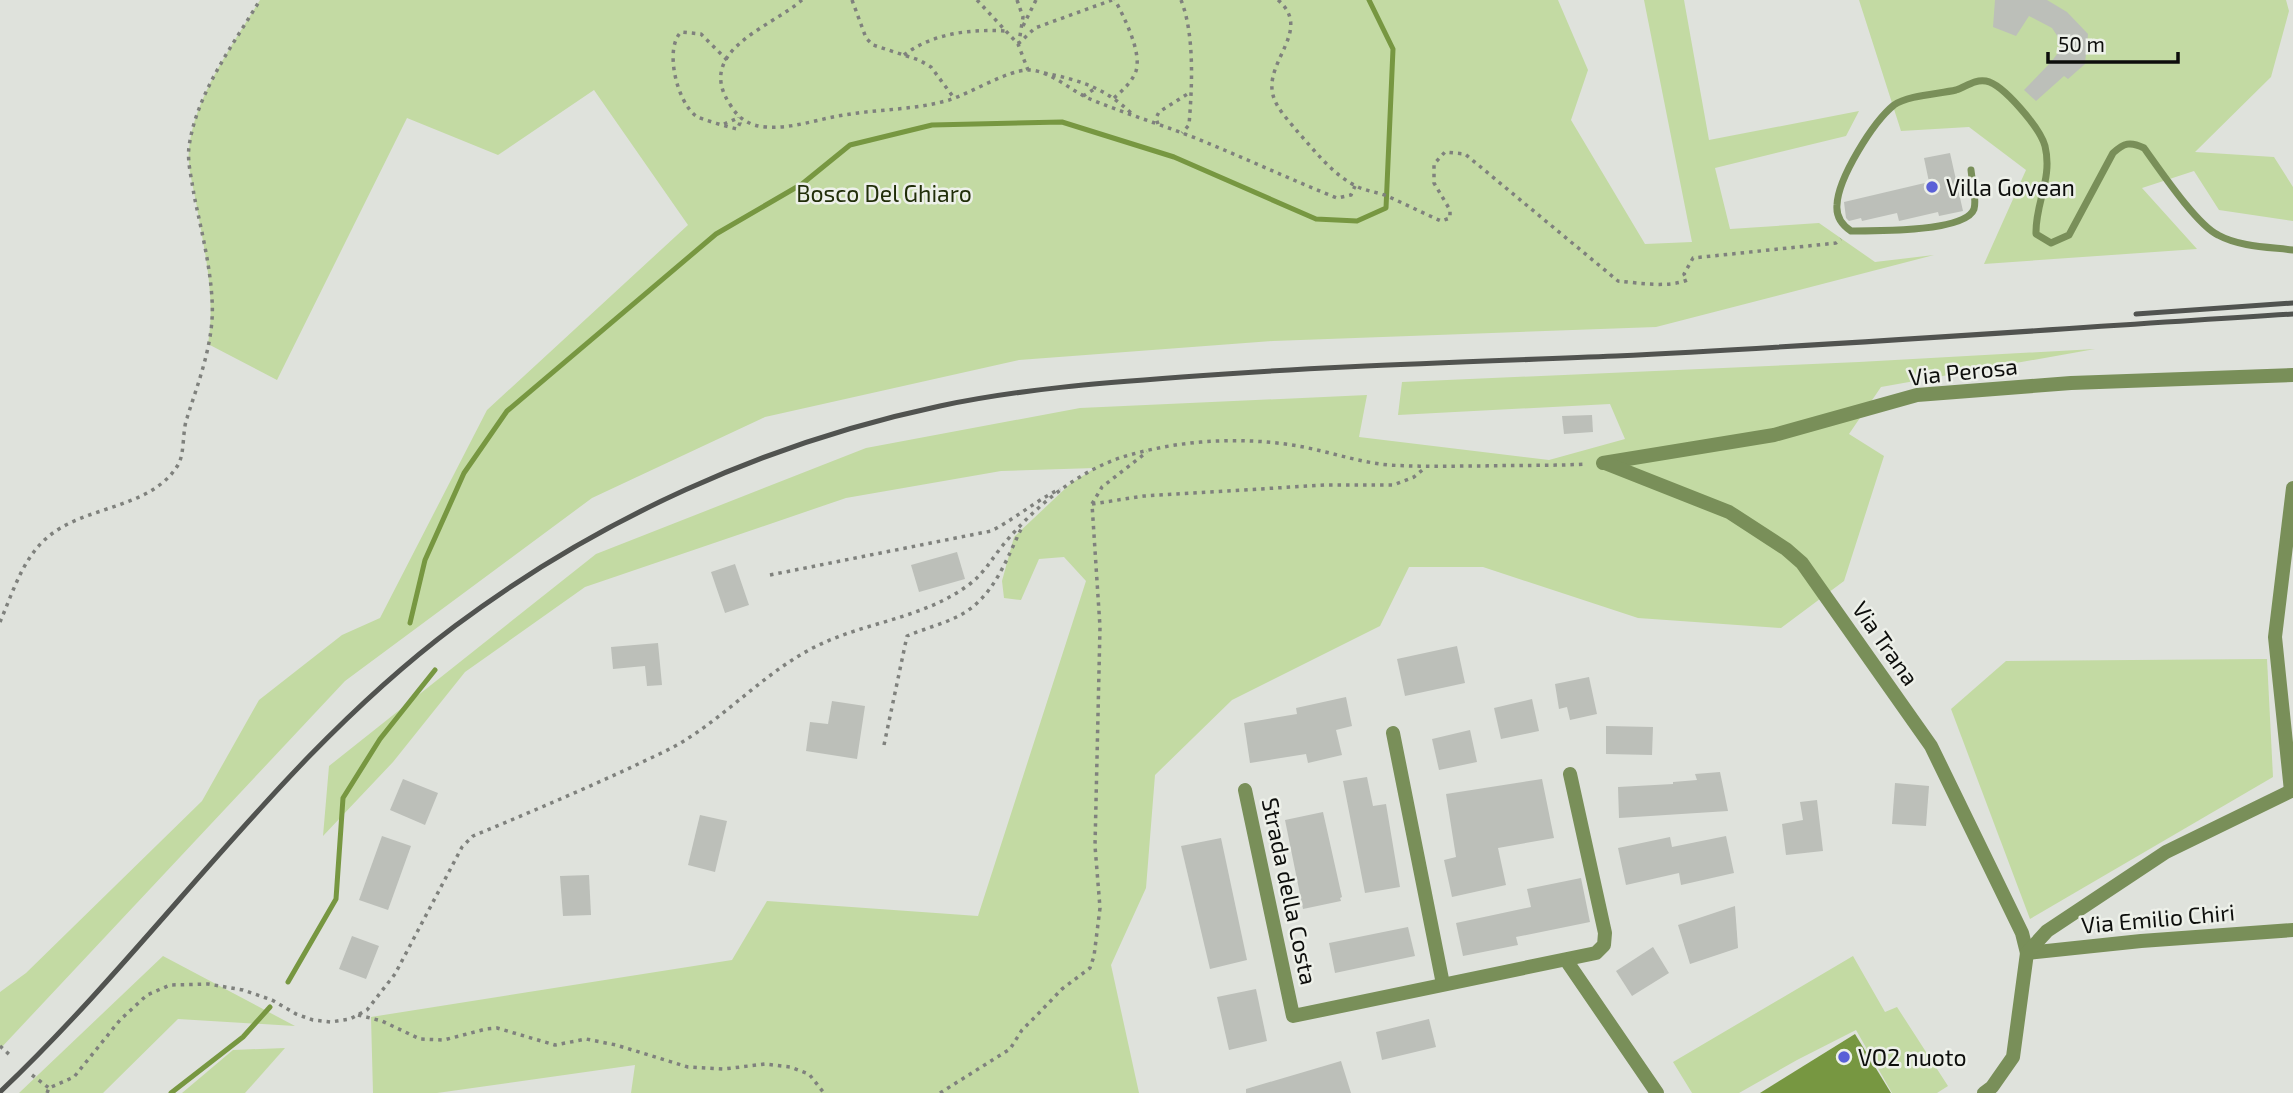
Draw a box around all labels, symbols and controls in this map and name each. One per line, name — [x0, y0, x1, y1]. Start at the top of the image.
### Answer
scale bar — [2048, 21, 2178, 65]
text: 50 m — [2058, 31, 2105, 56]
place label: Villa Govean — [1946, 173, 2075, 201]
park label: Bosco Del Ghiaro — [796, 179, 972, 207]
marker: Villa Govean — [1924, 179, 1940, 195]
street label: Via Perosa — [1907, 351, 2019, 391]
street label: Via Trana — [1847, 596, 1925, 690]
street label: Strada della Costa — [1257, 795, 1323, 987]
street label: Via Emilio Chiri — [2080, 897, 2236, 939]
place label: VO2 nuoto — [1858, 1043, 1967, 1071]
marker: VO2 nuoto — [1836, 1049, 1852, 1065]

